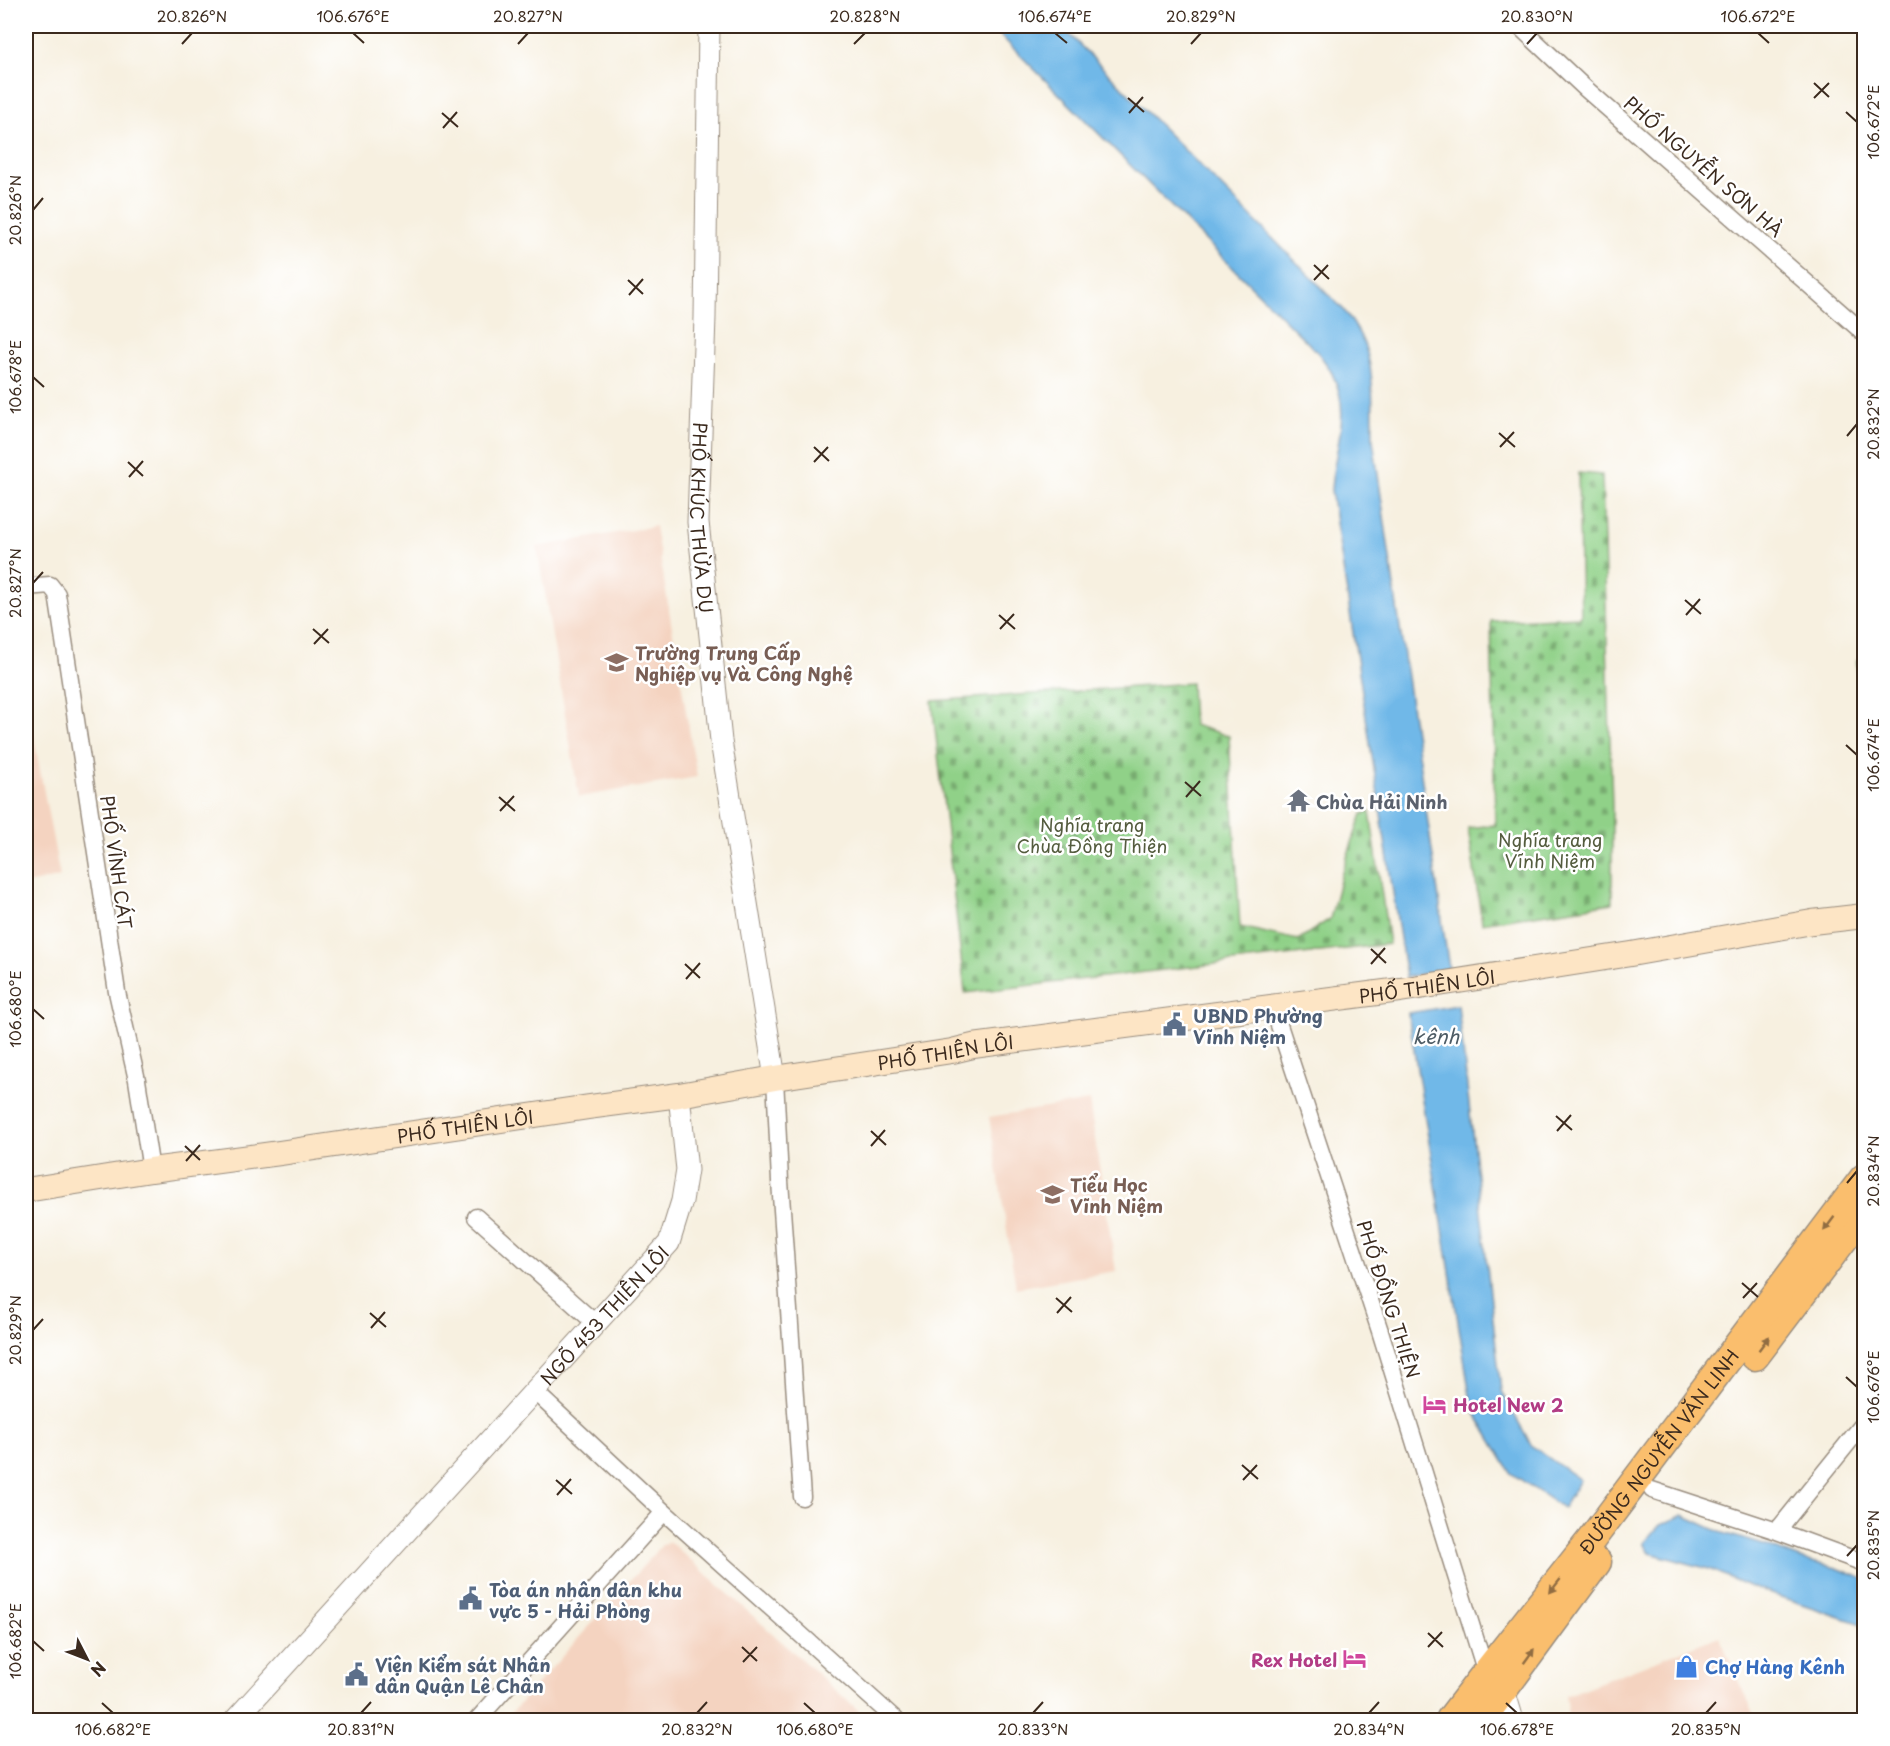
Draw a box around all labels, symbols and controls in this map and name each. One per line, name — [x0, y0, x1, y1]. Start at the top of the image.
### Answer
text: 20.826°N — [157, 4, 227, 27]
text: 106.676°E — [316, 4, 390, 27]
text: 20.827°N — [493, 4, 563, 27]
text: 20.828°N — [829, 4, 901, 27]
text: 106.674°E — [1018, 4, 1092, 27]
text: 20.829°N — [1166, 4, 1236, 27]
text: 20.830°N — [1501, 4, 1573, 27]
text: 106.672°E — [1721, 4, 1795, 27]
text: 106.672°E — [1861, 85, 1884, 159]
street label: PHỐ NGUYỄN SƠN HÀ — [1619, 88, 1790, 243]
text: 20.826°N — [3, 175, 26, 245]
text: 106.678°E — [3, 340, 26, 414]
text: 20.832°N — [1861, 388, 1884, 460]
street label: PHỐ KHÚC THỪA DỤ — [684, 422, 721, 614]
text: 20.827°N — [3, 548, 26, 618]
place label: Trường Trung Cấp Nghiệp vụ Và Công Nghệ — [635, 639, 853, 687]
school or university icon: Trường Trung Cấp Nghiệp vụ Và Công Nghệ — [604, 649, 630, 675]
text: 106.674°E — [1861, 718, 1884, 792]
temple icon: Chùa Hải Ninh — [1285, 788, 1311, 814]
place label: Chùa Hải Ninh — [1316, 788, 1447, 815]
street label: PHỐ VĨNH CÁT — [94, 794, 140, 931]
park label: Nghĩa trang Chùa Đồng Thiện — [1017, 811, 1167, 859]
park label: Nghĩa trang Vĩnh Niệm — [1498, 826, 1602, 874]
street label: PHỐ THIÊN LÔI — [1357, 962, 1497, 1009]
text: 106.680°E — [3, 970, 26, 1048]
place label: UBND Phường Vĩnh Niệm — [1193, 1002, 1323, 1050]
public building icon: UBND Phường Vĩnh Niệm — [1162, 1012, 1188, 1038]
water label: kênh — [1413, 1021, 1460, 1051]
street label: PHỐ THIÊN LÔI — [876, 1027, 1015, 1076]
street label: PHỐ THIÊN LÔI — [395, 1102, 535, 1149]
text: 20.834°N — [1861, 1135, 1884, 1207]
place label: Tiểu Học Vĩnh Niệm — [1070, 1171, 1163, 1219]
school or university icon: Tiểu Học Vĩnh Niệm — [1039, 1181, 1065, 1207]
one-way arrow — [1823, 1216, 1835, 1232]
street label: PHỐ ĐỒNG THIỆN — [1351, 1217, 1427, 1381]
street label: NGÕ 453 THIÊN LÔI — [533, 1239, 674, 1390]
text: 20.829°N — [3, 1295, 26, 1365]
one-way arrow — [1758, 1336, 1770, 1351]
street label: ĐƯỜNG NGUYỄN VĂN LINH — [1572, 1343, 1744, 1559]
text: 106.676°E — [1861, 1350, 1884, 1424]
hotel icon: Hotel New 2 — [1422, 1391, 1448, 1417]
place label: Hotel New 2 — [1453, 1391, 1564, 1418]
text: 20.835°N — [1861, 1510, 1884, 1580]
place label: Tòa án nhân dân khu vực 5 - Hải Phòng — [489, 1576, 682, 1624]
one-way arrow — [1548, 1578, 1561, 1594]
public building icon: Tòa án nhân dân khu vực 5 - Hải Phòng — [458, 1586, 484, 1612]
text: 106.682°E — [3, 1603, 26, 1679]
north arrow — [57, 1629, 117, 1689]
place label: Rex Hotel — [1251, 1646, 1337, 1673]
hotel icon: Rex Hotel — [1342, 1646, 1368, 1672]
one-way arrow — [1522, 1649, 1534, 1664]
place label: Viện Kiểm sát Nhân dân Quận Lê Chân — [375, 1651, 551, 1699]
shop icon: Chợ Hàng Kênh — [1674, 1653, 1700, 1679]
place label: Chợ Hàng Kênh — [1705, 1653, 1845, 1680]
text: N — [86, 1657, 112, 1682]
public building icon: Viện Kiểm sát Nhân dân Quận Lê Chân — [344, 1661, 370, 1687]
text: 106.682°E — [75, 1717, 151, 1740]
text: 20.831°N — [327, 1717, 395, 1740]
text: 20.832°N — [661, 1717, 733, 1740]
text: 106.680°E — [776, 1717, 854, 1740]
text: 20.833°N — [997, 1717, 1069, 1740]
text: 20.834°N — [1333, 1717, 1405, 1740]
text: 106.678°E — [1480, 1717, 1554, 1740]
text: 20.835°N — [1671, 1717, 1741, 1740]

